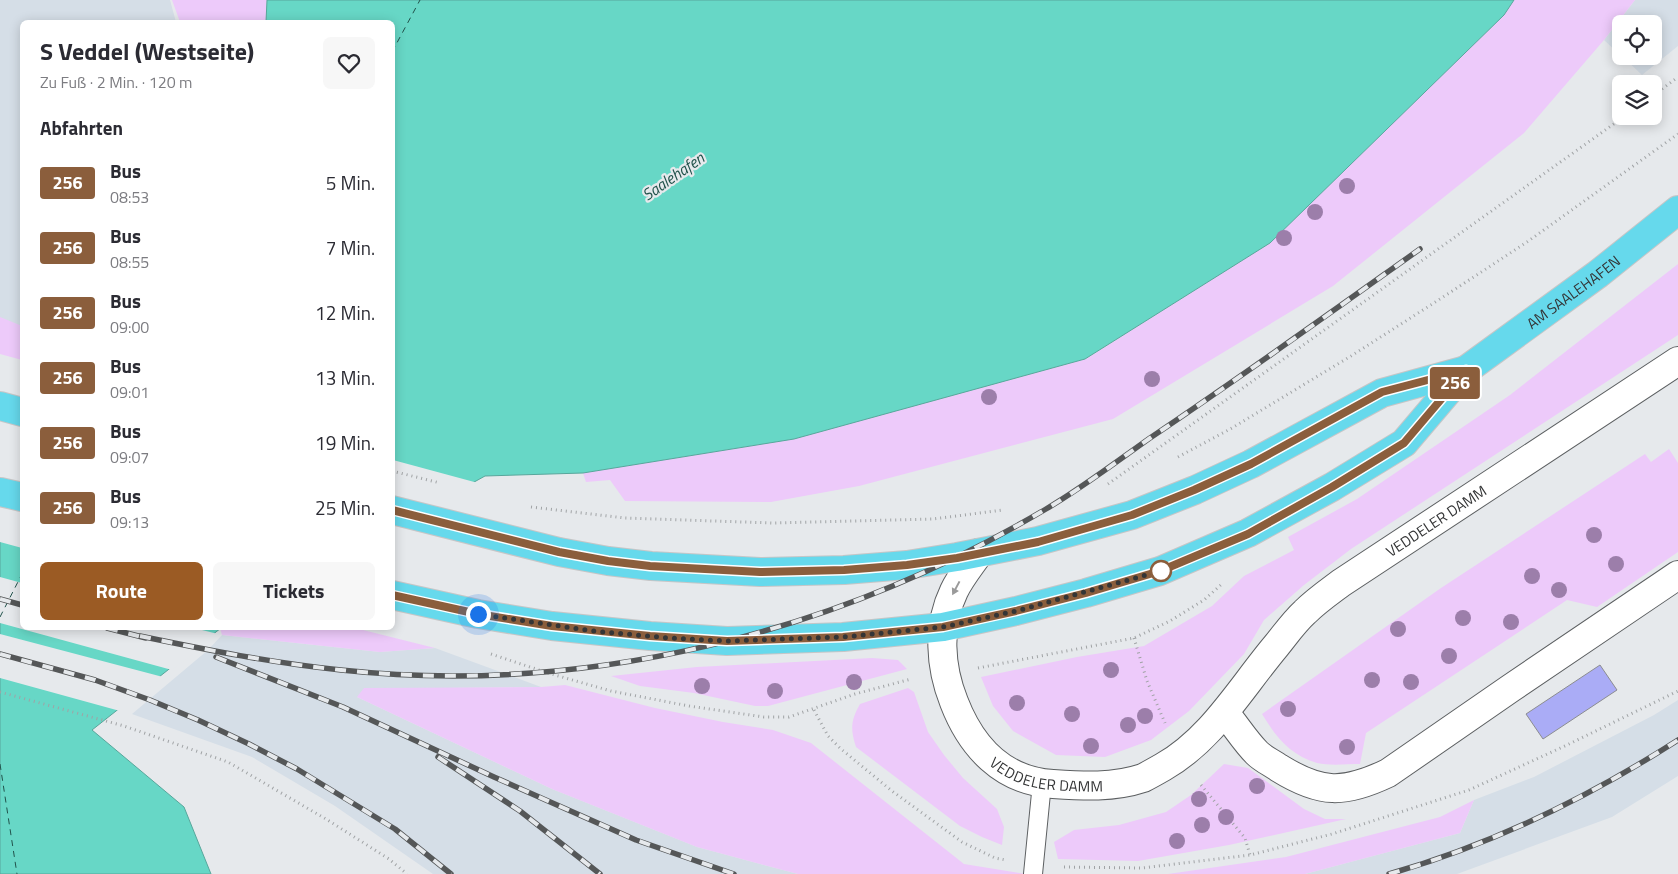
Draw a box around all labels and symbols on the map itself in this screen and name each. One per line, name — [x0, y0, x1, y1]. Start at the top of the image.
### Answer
water label: Saalehafen — [637, 145, 710, 206]
street label: AM SAALEHAFEN — [1521, 249, 1625, 334]
line badge: 256 — [1426, 367, 1484, 399]
street label: VEDDELER DAMM — [1381, 479, 1491, 562]
unlabelled marker — [1150, 560, 1172, 582]
one-way arrow — [952, 581, 960, 595]
your location — [466, 602, 491, 627]
street label: VEDDELER DAMM — [985, 751, 1103, 797]

